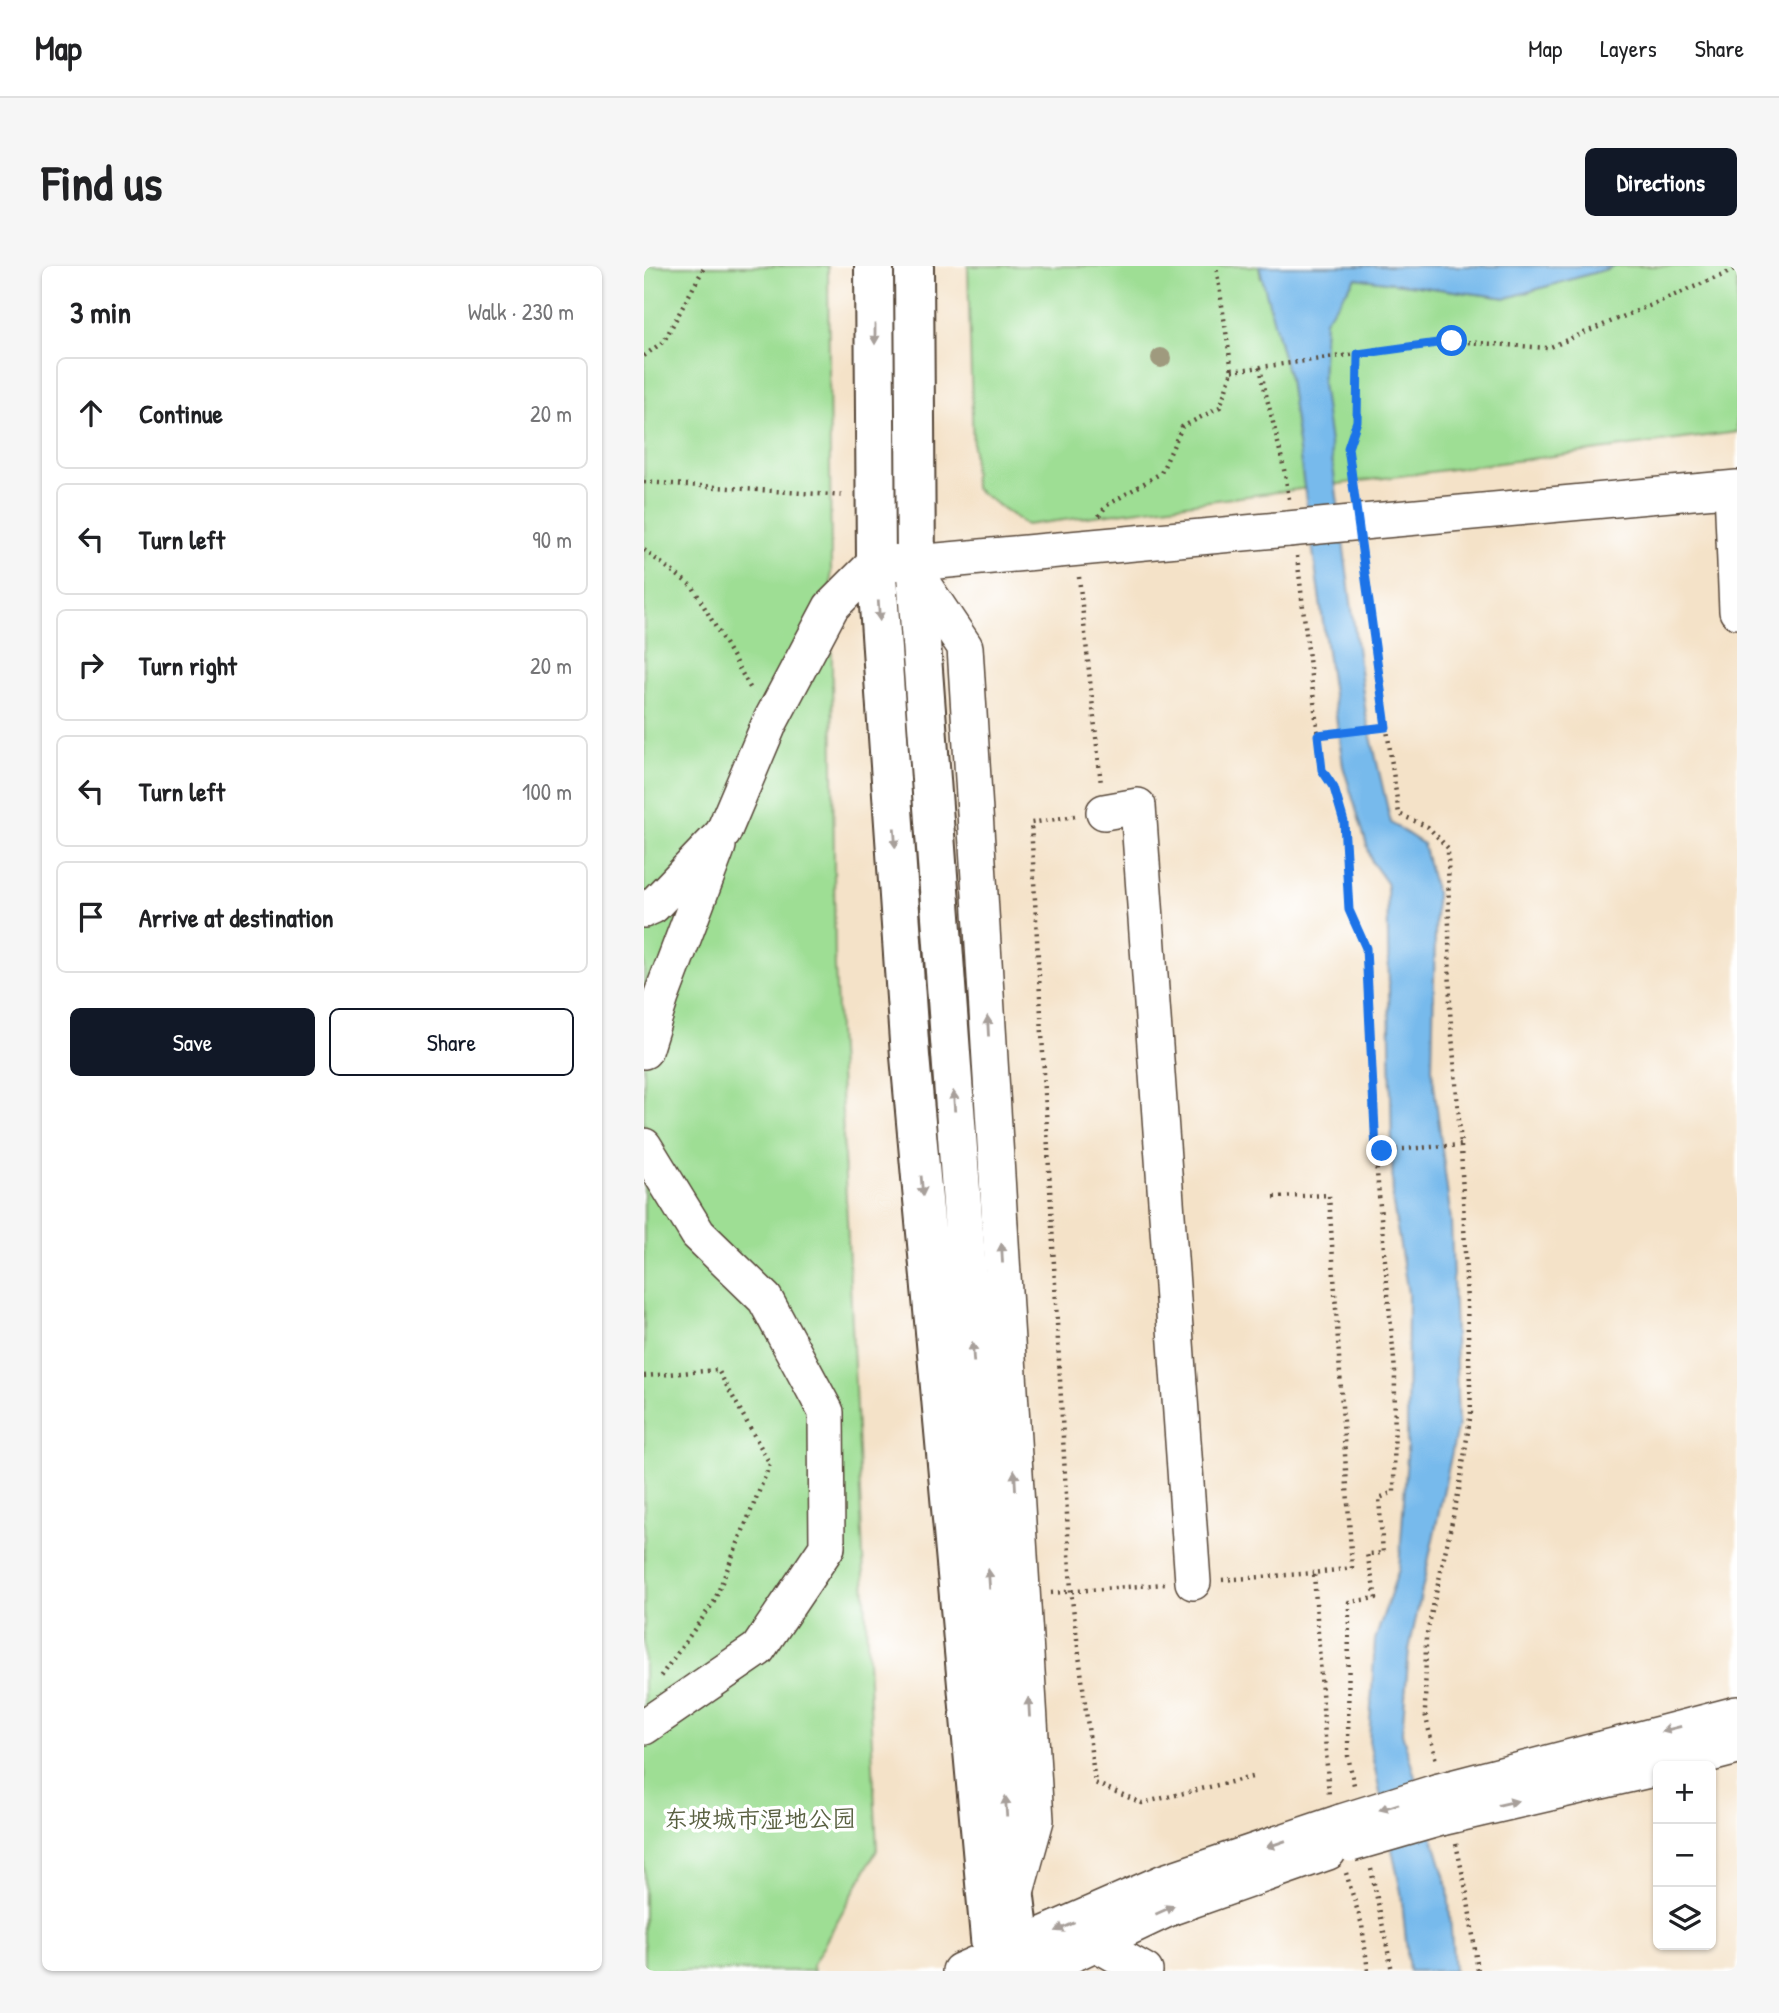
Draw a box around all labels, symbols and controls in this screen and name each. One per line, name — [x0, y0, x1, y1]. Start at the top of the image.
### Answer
text: Map — [35, 26, 82, 70]
text: Map — [1528, 32, 1562, 64]
text: Layers — [1600, 32, 1657, 64]
text: Share — [1695, 32, 1744, 64]
button: Directions — [1585, 148, 1737, 216]
text: Find us — [42, 149, 162, 215]
text: 3 min — [70, 292, 131, 332]
text: Walk · 230 m — [468, 296, 574, 327]
one-way arrow — [869, 323, 881, 345]
route start — [1436, 325, 1467, 356]
icon: ahead — [72, 394, 110, 432]
text: Continue — [139, 396, 223, 431]
text: 20 m — [530, 398, 572, 429]
icon: left — [72, 520, 110, 558]
text: Turn left — [139, 522, 225, 557]
text: 90 m — [532, 524, 572, 555]
one-way arrow — [874, 600, 885, 622]
icon: right — [72, 646, 110, 684]
text: Turn right — [139, 648, 237, 683]
text: 20 m — [530, 650, 572, 681]
icon: left — [72, 772, 110, 810]
text: Turn left — [139, 774, 225, 809]
text: 100 m — [522, 776, 572, 807]
one-way arrow — [890, 827, 901, 849]
icon: arrive — [72, 898, 110, 936]
text: Arrive at destination — [139, 900, 334, 935]
button: Save — [70, 1008, 315, 1076]
button: Share — [329, 1008, 574, 1076]
one-way arrow — [982, 1015, 993, 1037]
one-way arrow — [948, 1090, 959, 1112]
route end — [1366, 1135, 1397, 1166]
one-way arrow — [917, 1176, 928, 1198]
one-way arrow — [996, 1242, 1007, 1264]
one-way arrow — [967, 1341, 978, 1363]
one-way arrow — [1010, 1469, 1021, 1491]
one-way arrow — [983, 1568, 994, 1590]
one-way arrow — [1023, 1696, 1034, 1718]
one-way arrow — [1660, 1725, 1681, 1735]
map controls — [1653, 1761, 1716, 1950]
button: + — [1653, 1761, 1716, 1824]
one-way arrow — [1000, 1795, 1011, 1817]
one-way arrow — [1497, 1798, 1519, 1809]
park label: 东坡城市湿地公园 — [664, 1802, 856, 1834]
one-way arrow — [1378, 1802, 1399, 1813]
button: − — [1653, 1824, 1716, 1887]
one-way arrow — [1266, 1839, 1287, 1850]
button: layers — [1653, 1887, 1716, 1950]
one-way arrow — [1155, 1904, 1175, 1916]
one-way arrow — [1055, 1921, 1075, 1933]

